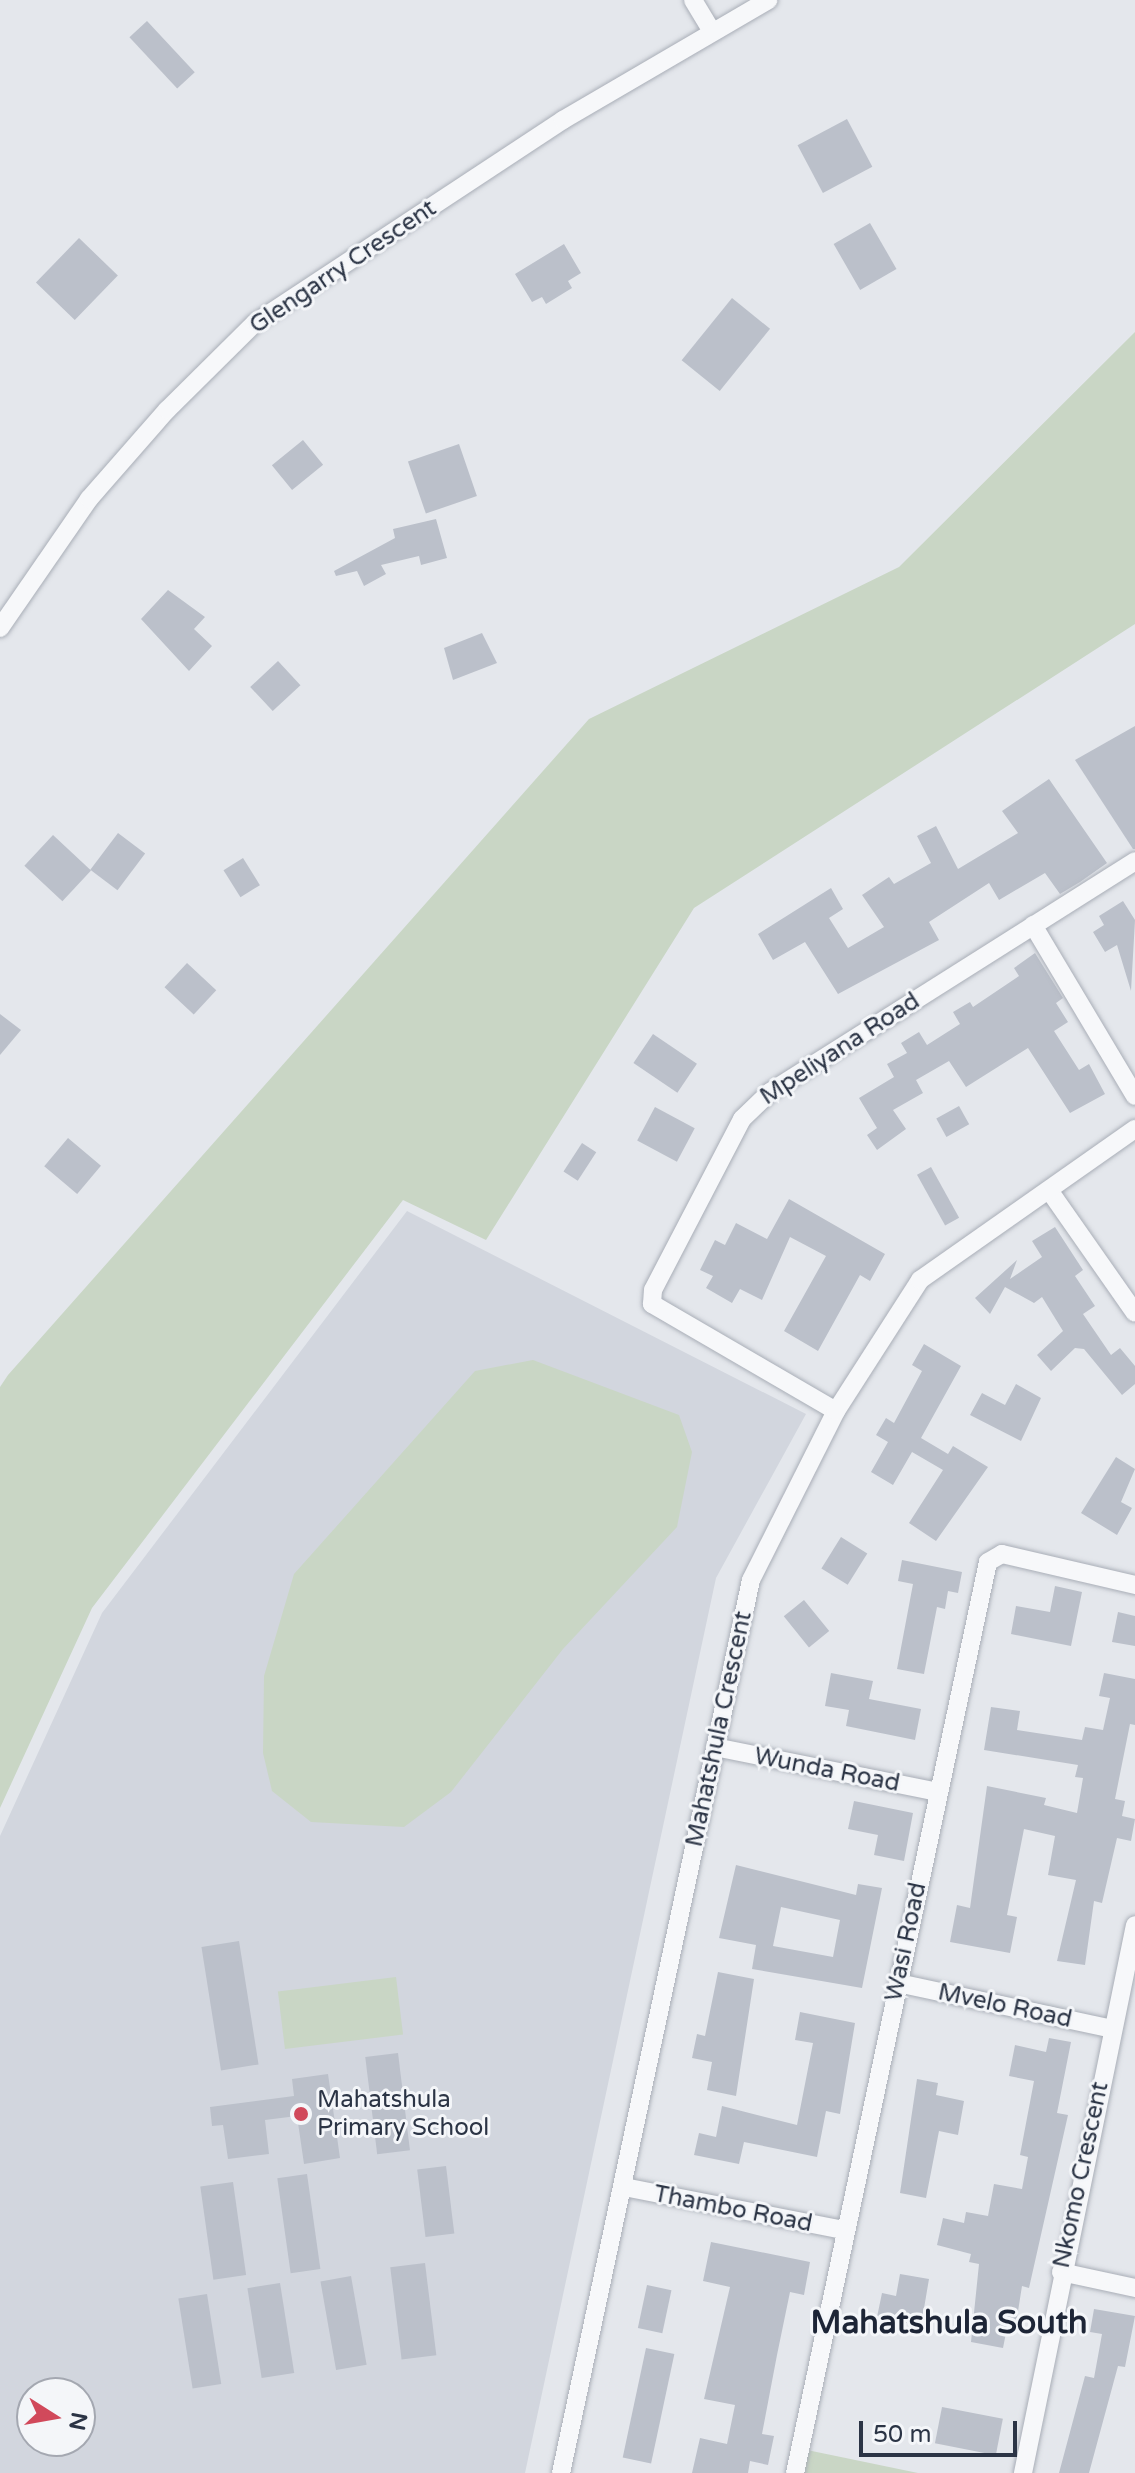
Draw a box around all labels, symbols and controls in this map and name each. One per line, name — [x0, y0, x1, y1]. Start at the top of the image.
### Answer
street label: Glengarry Crescent — [244, 194, 442, 340]
street label: Mpeliyana Road — [755, 987, 925, 1111]
street label: Mahatshula Crescent — [680, 1609, 758, 1849]
street label: Wunda Road — [752, 1742, 902, 1798]
street label: Wasi Road — [879, 1880, 933, 2004]
street label: Mvelo Road — [935, 1978, 1075, 2034]
street label: Nkomo Crescent — [1047, 2079, 1115, 2271]
place label: Mahatshula Primary School — [317, 2086, 489, 2142]
marker: Mahatshula Primary School — [292, 2105, 310, 2123]
street label: Thambo Road — [651, 2180, 815, 2238]
district label: Mahatshula South — [810, 2304, 1088, 2342]
north arrow — [16, 2377, 96, 2457]
scale bar — [863, 2405, 1021, 2455]
text: N — [63, 2410, 92, 2432]
text: 50 m — [873, 2420, 931, 2449]

